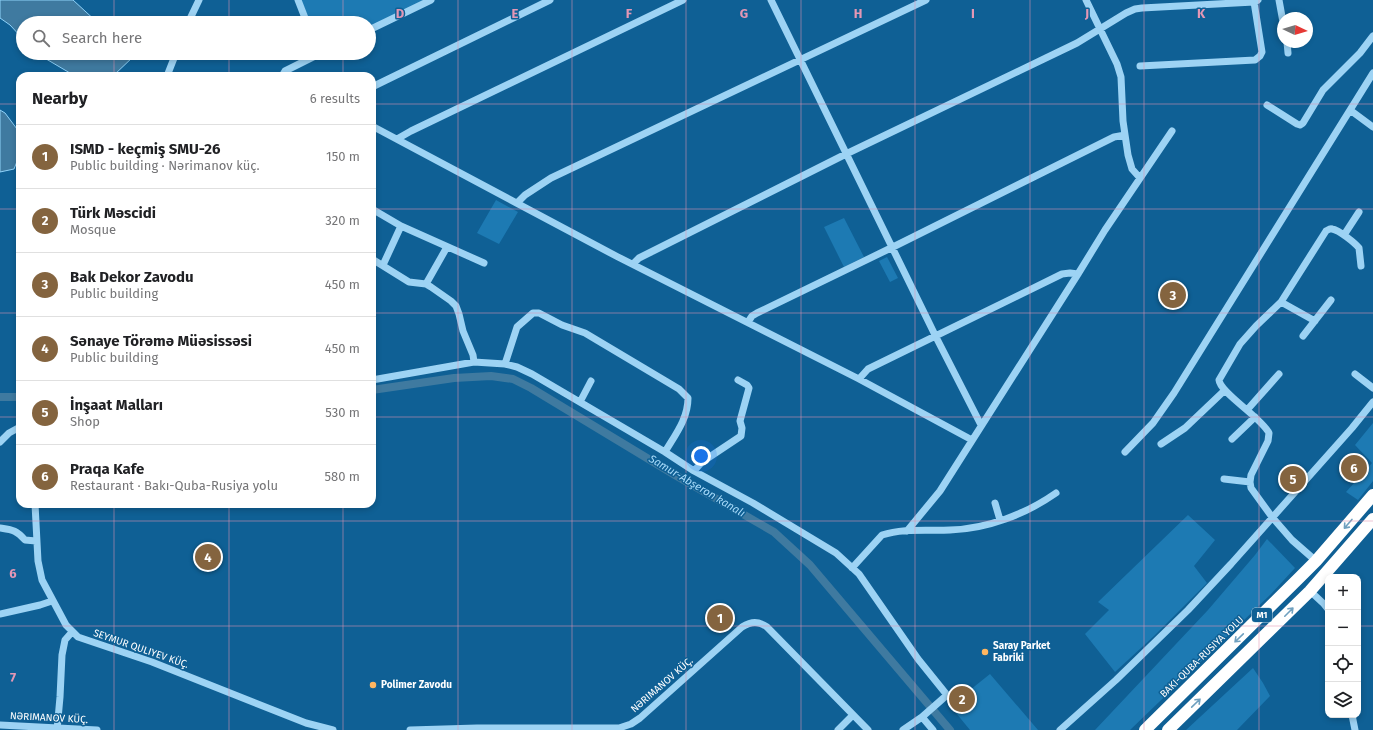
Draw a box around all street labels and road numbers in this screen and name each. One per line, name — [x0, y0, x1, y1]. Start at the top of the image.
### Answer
road number: M1 — [1252, 608, 1272, 622]
street label: BAKI-QUBA-RUSIYA YOLU — [1158, 614, 1246, 700]
street label: SEYMUR QULIYEV KÜÇ. — [92, 625, 191, 671]
street label: NƏRIMANOV KÜÇ. — [627, 653, 695, 715]
street label: NƏRIMANOV KÜÇ. — [10, 708, 88, 726]

